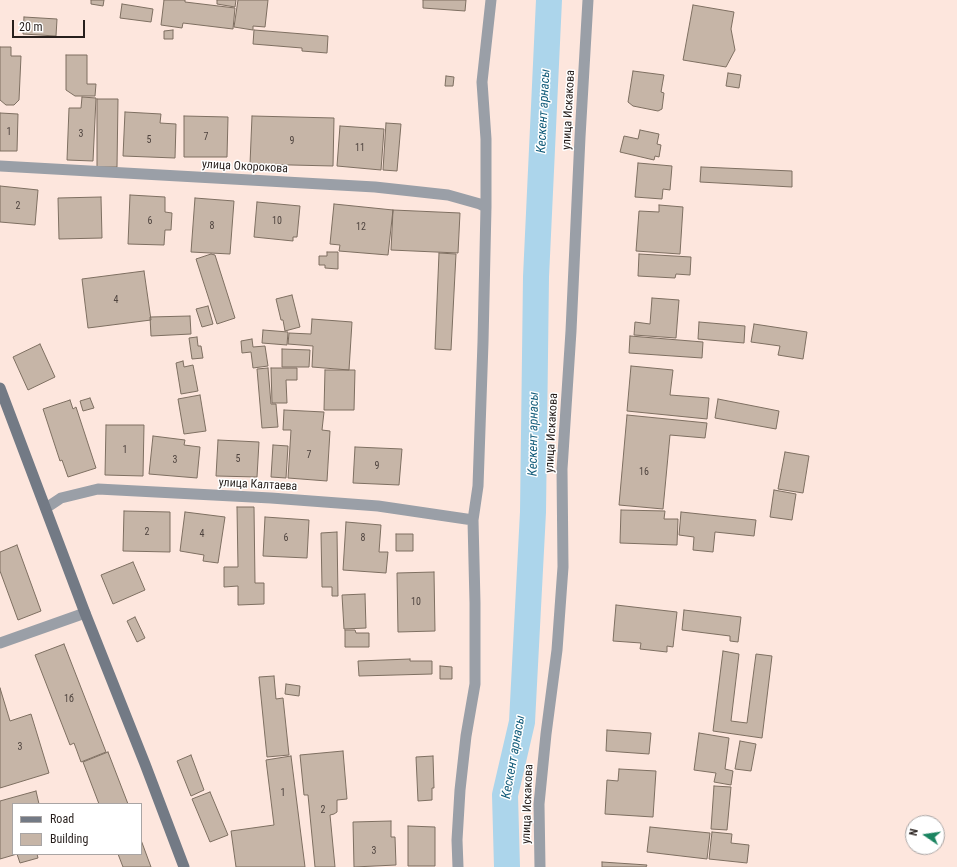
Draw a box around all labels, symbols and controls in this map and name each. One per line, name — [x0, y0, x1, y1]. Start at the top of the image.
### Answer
scale bar — [14, 12, 87, 38]
text: 20 m — [19, 20, 43, 34]
water label: Кескент арнасы — [534, 68, 554, 154]
street label: улица Искакова — [560, 70, 578, 150]
house number: 1 — [7, 126, 11, 138]
house number: 3 — [79, 128, 83, 140]
house number: 7 — [204, 131, 208, 143]
house number: 5 — [147, 134, 151, 146]
house number: 9 — [290, 135, 294, 147]
house number: 11 — [355, 142, 365, 154]
street label: улица Окорокова — [202, 158, 288, 176]
house number: 2 — [16, 200, 20, 212]
house number: 6 — [148, 215, 152, 227]
house number: 10 — [272, 215, 282, 227]
house number: 8 — [210, 220, 214, 232]
house number: 12 — [356, 221, 366, 233]
house number: 4 — [114, 294, 118, 306]
water label: Кескент арнасы — [525, 392, 543, 476]
street label: улица Искакова — [543, 393, 561, 473]
house number: 1 — [123, 444, 127, 456]
house number: 7 — [307, 449, 311, 461]
house number: 5 — [236, 453, 240, 465]
house number: 3 — [173, 454, 177, 466]
house number: 9 — [375, 460, 379, 472]
house number: 16 — [639, 466, 649, 478]
street label: улица Калтаева — [218, 476, 298, 494]
house number: 2 — [145, 526, 149, 538]
house number: 4 — [200, 528, 204, 540]
house number: 6 — [284, 532, 288, 544]
house number: 8 — [361, 532, 365, 544]
house number: 10 — [411, 596, 421, 608]
house number: 1б — [64, 693, 74, 705]
water label: Кескент арнасы — [499, 714, 529, 800]
house number: 3 — [18, 741, 22, 753]
street label: улица Искакова — [519, 764, 537, 844]
house number: 1 — [281, 787, 285, 799]
legend — [12, 803, 142, 855]
house number: 2 — [321, 804, 325, 816]
text: Road — [50, 812, 74, 826]
north arrow — [905, 815, 945, 855]
text: N — [907, 828, 921, 837]
text: Building — [50, 832, 88, 846]
house number: 3 — [372, 845, 376, 857]

